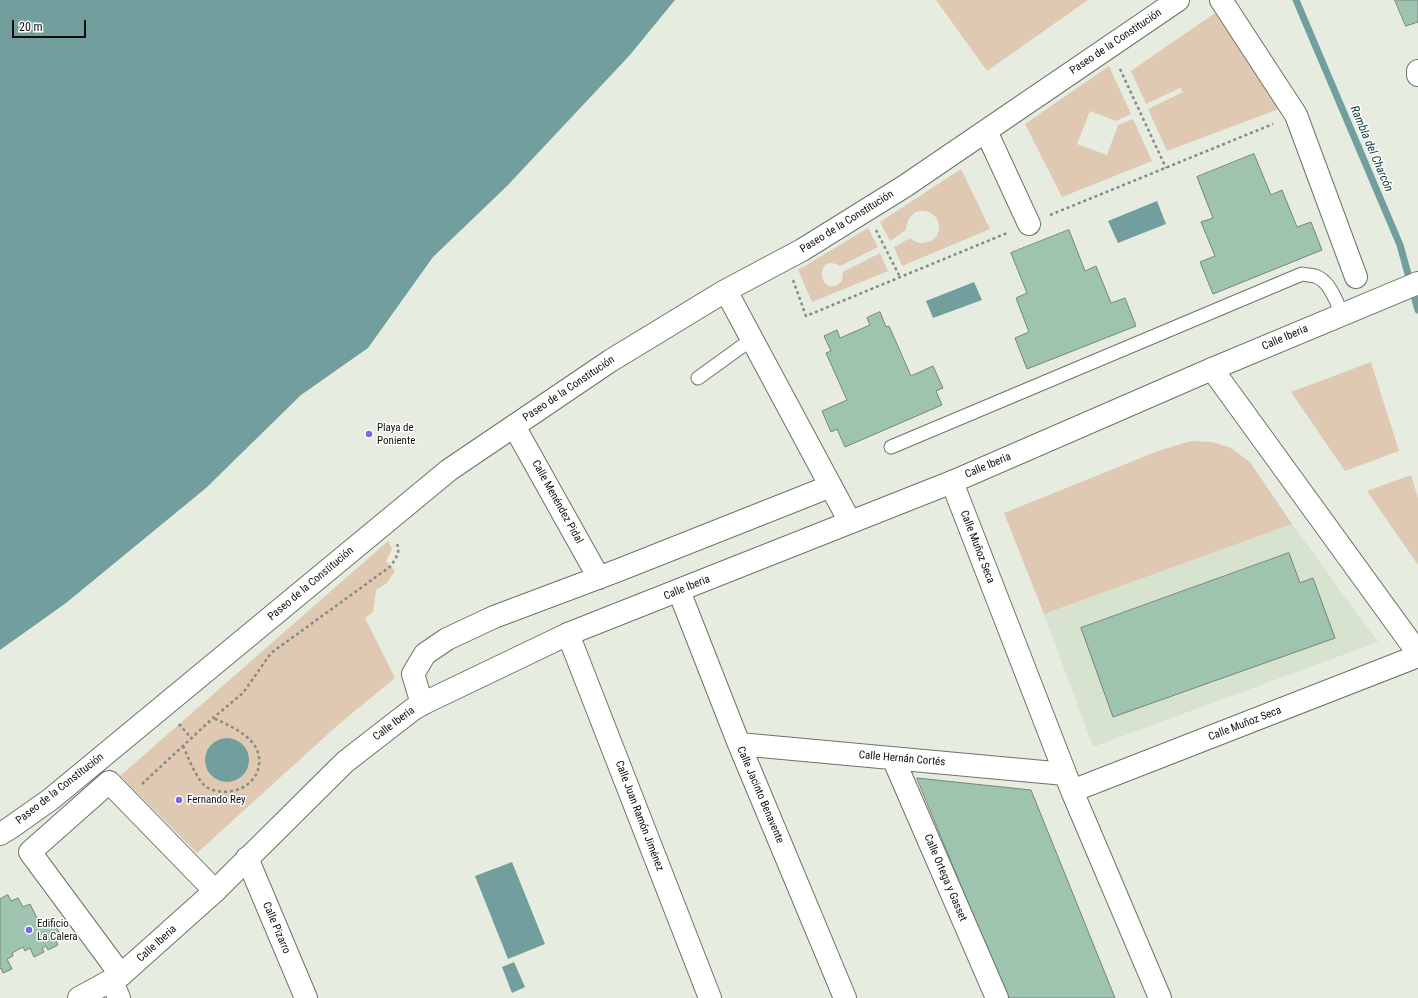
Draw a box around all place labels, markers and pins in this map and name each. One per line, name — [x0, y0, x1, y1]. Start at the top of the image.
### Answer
place label: Playa de Poniente — [377, 421, 415, 447]
marker: Playa de Poniente — [364, 429, 374, 439]
place label: Fernando Rey — [187, 793, 246, 807]
marker: Fernando Rey — [174, 795, 184, 805]
place label: Edificio La Calera — [37, 917, 78, 943]
marker: Edificio La Calera — [24, 925, 34, 935]

